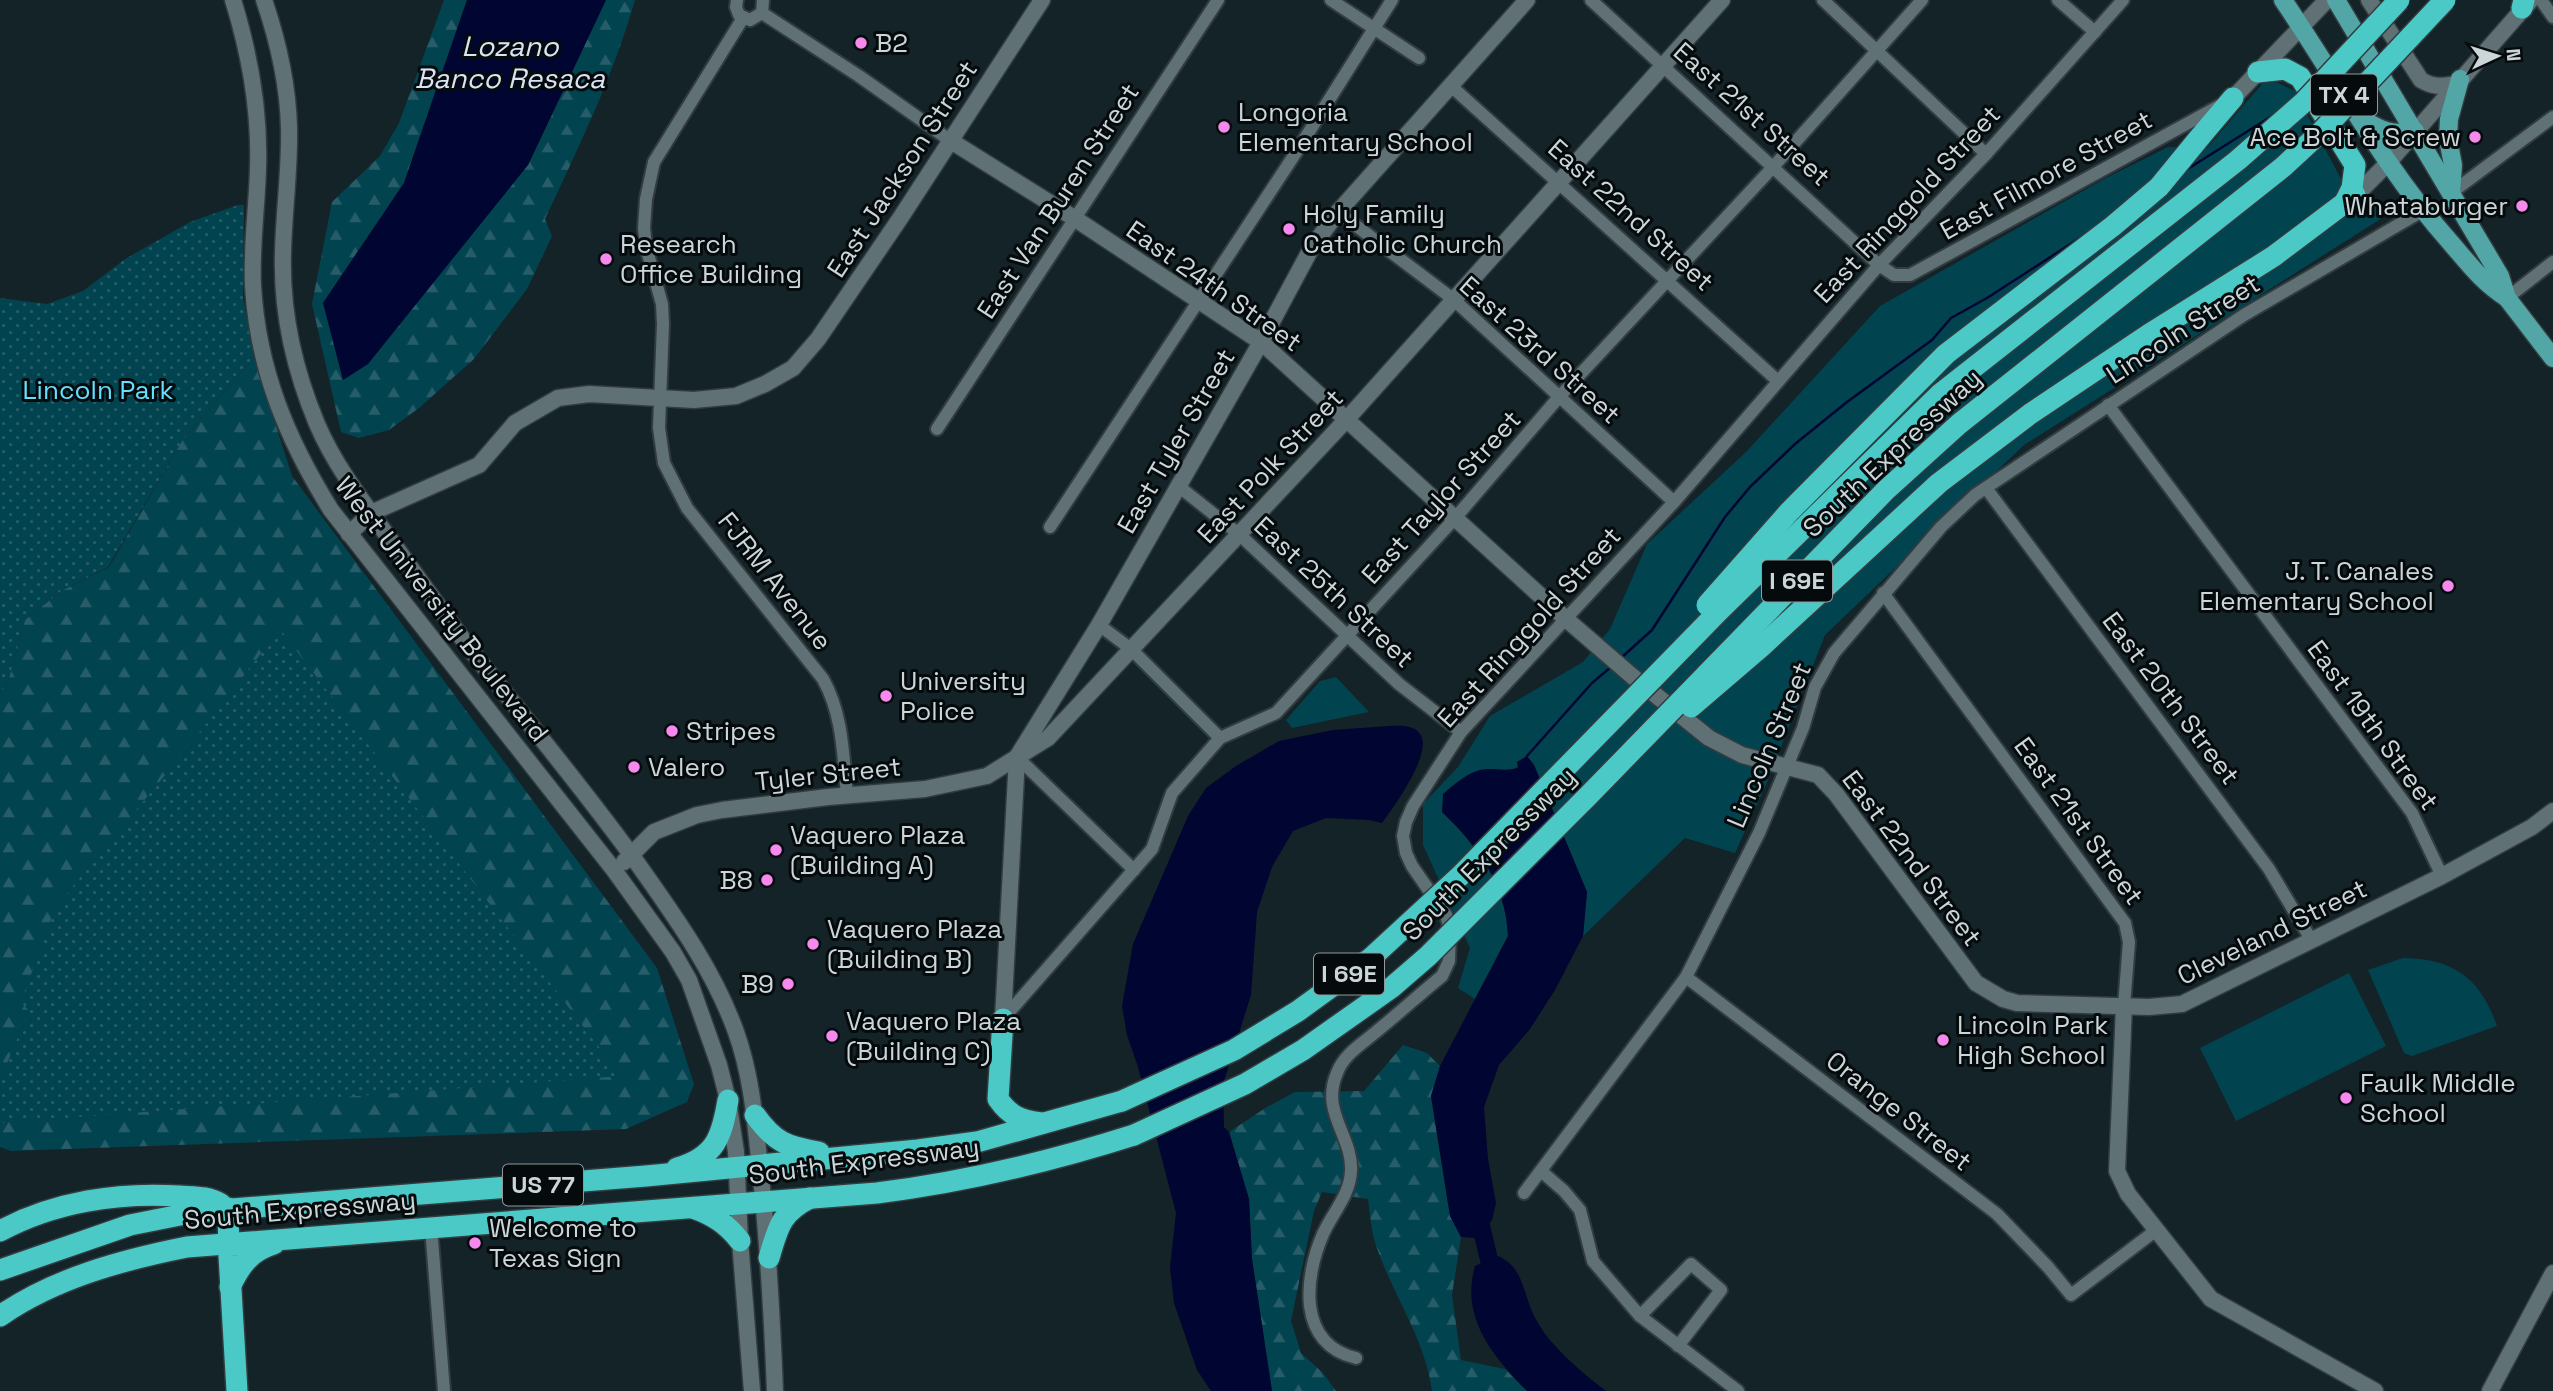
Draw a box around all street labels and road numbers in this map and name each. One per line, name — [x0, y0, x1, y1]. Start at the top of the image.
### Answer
street label: East 21st Street — [1666, 35, 1838, 193]
street label: East Jackson Street — [819, 54, 985, 284]
road number: TX 4 — [2311, 74, 2377, 116]
street label: East Van Buren Street — [969, 77, 1147, 325]
street label: East Ringgold Street — [1806, 98, 2008, 310]
street label: East Filmore Street — [1934, 103, 2158, 247]
street label: East 22nd Street — [1541, 132, 1721, 298]
street label: East 24th Street — [1120, 213, 1308, 359]
street label: Lincoln Street — [2100, 267, 2266, 391]
street label: East 23rd Street — [1452, 269, 1628, 431]
street label: East Tyler Street — [1109, 343, 1243, 539]
street label: South Expressway — [1795, 361, 1989, 545]
street label: East Polk Street — [1190, 382, 1350, 550]
street label: East Taylor Street — [1354, 403, 1528, 591]
street label: West University Boulevard — [328, 469, 556, 749]
street label: FJRM Avenue — [710, 505, 840, 657]
street label: East 25th Street — [1247, 509, 1421, 675]
street label: East Ringgold Street — [1430, 519, 1628, 735]
road number: I 69E — [1762, 560, 1832, 602]
street label: East 20th Street — [2095, 605, 2247, 791]
street label: East 19th Street — [2300, 633, 2446, 817]
street label: Lincoln Street — [1719, 657, 1819, 833]
street label: East 21st Street — [2007, 730, 2151, 912]
street label: Tyler Street — [753, 749, 903, 799]
street label: South Expressway — [1395, 760, 1583, 948]
street label: East 22nd Street — [1835, 763, 1989, 953]
street label: Cleveland Street — [2172, 871, 2372, 993]
road number: I 69E — [1314, 954, 1384, 994]
street label: Orange Street — [1819, 1043, 1979, 1179]
street label: South Expressway — [747, 1130, 981, 1192]
road number: US 77 — [503, 1164, 583, 1205]
street label: South Expressway — [183, 1183, 417, 1237]

